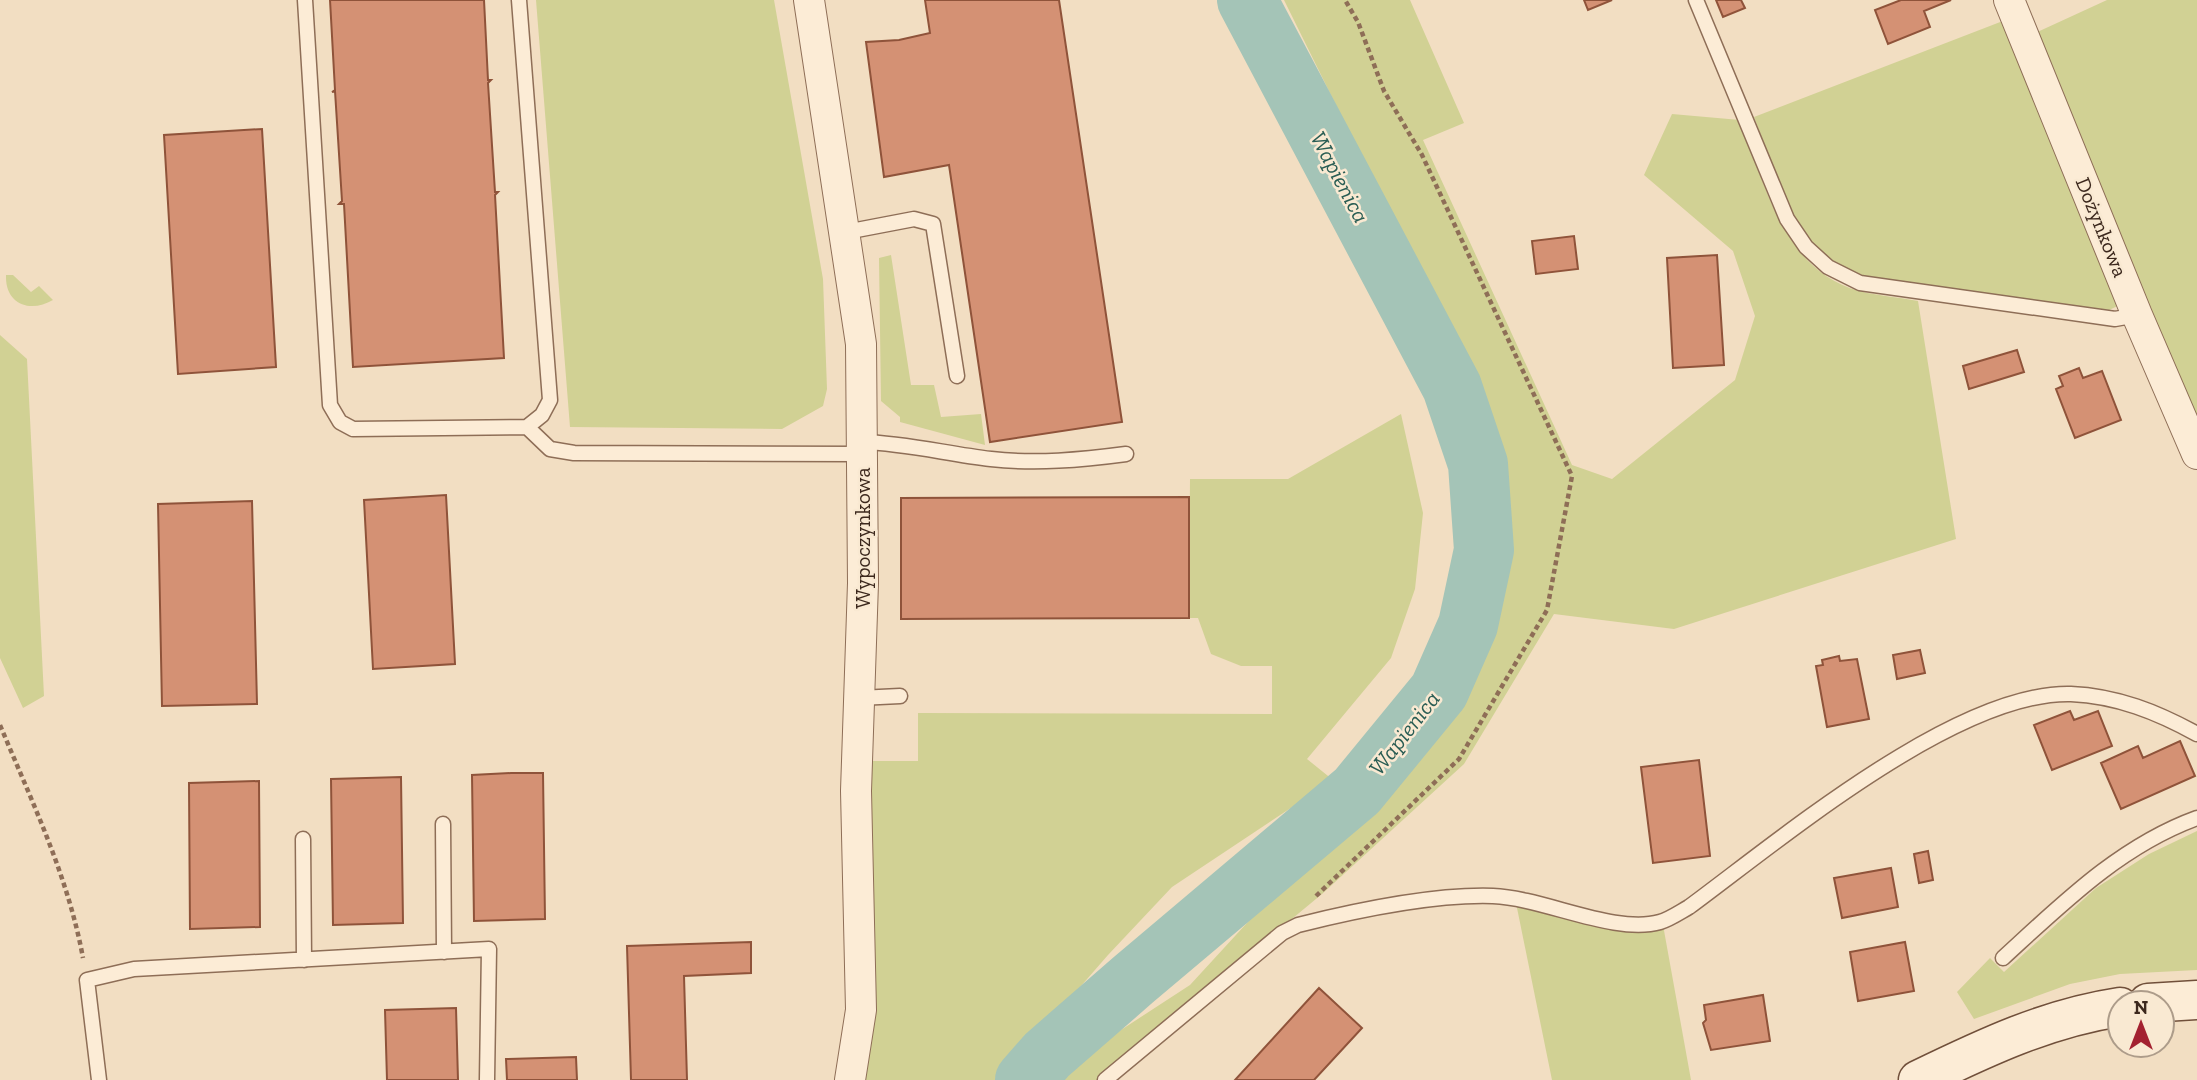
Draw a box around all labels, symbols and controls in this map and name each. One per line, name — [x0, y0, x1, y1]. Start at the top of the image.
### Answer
water label: Wapienica — [1304, 127, 1376, 227]
street label: Dożynkowa — [2071, 173, 2133, 281]
street label: Wypoczynkowa — [850, 467, 875, 609]
water label: Wapienica — [1362, 685, 1446, 781]
north arrow — [2106, 989, 2176, 1059]
text: N — [2134, 996, 2148, 1019]

